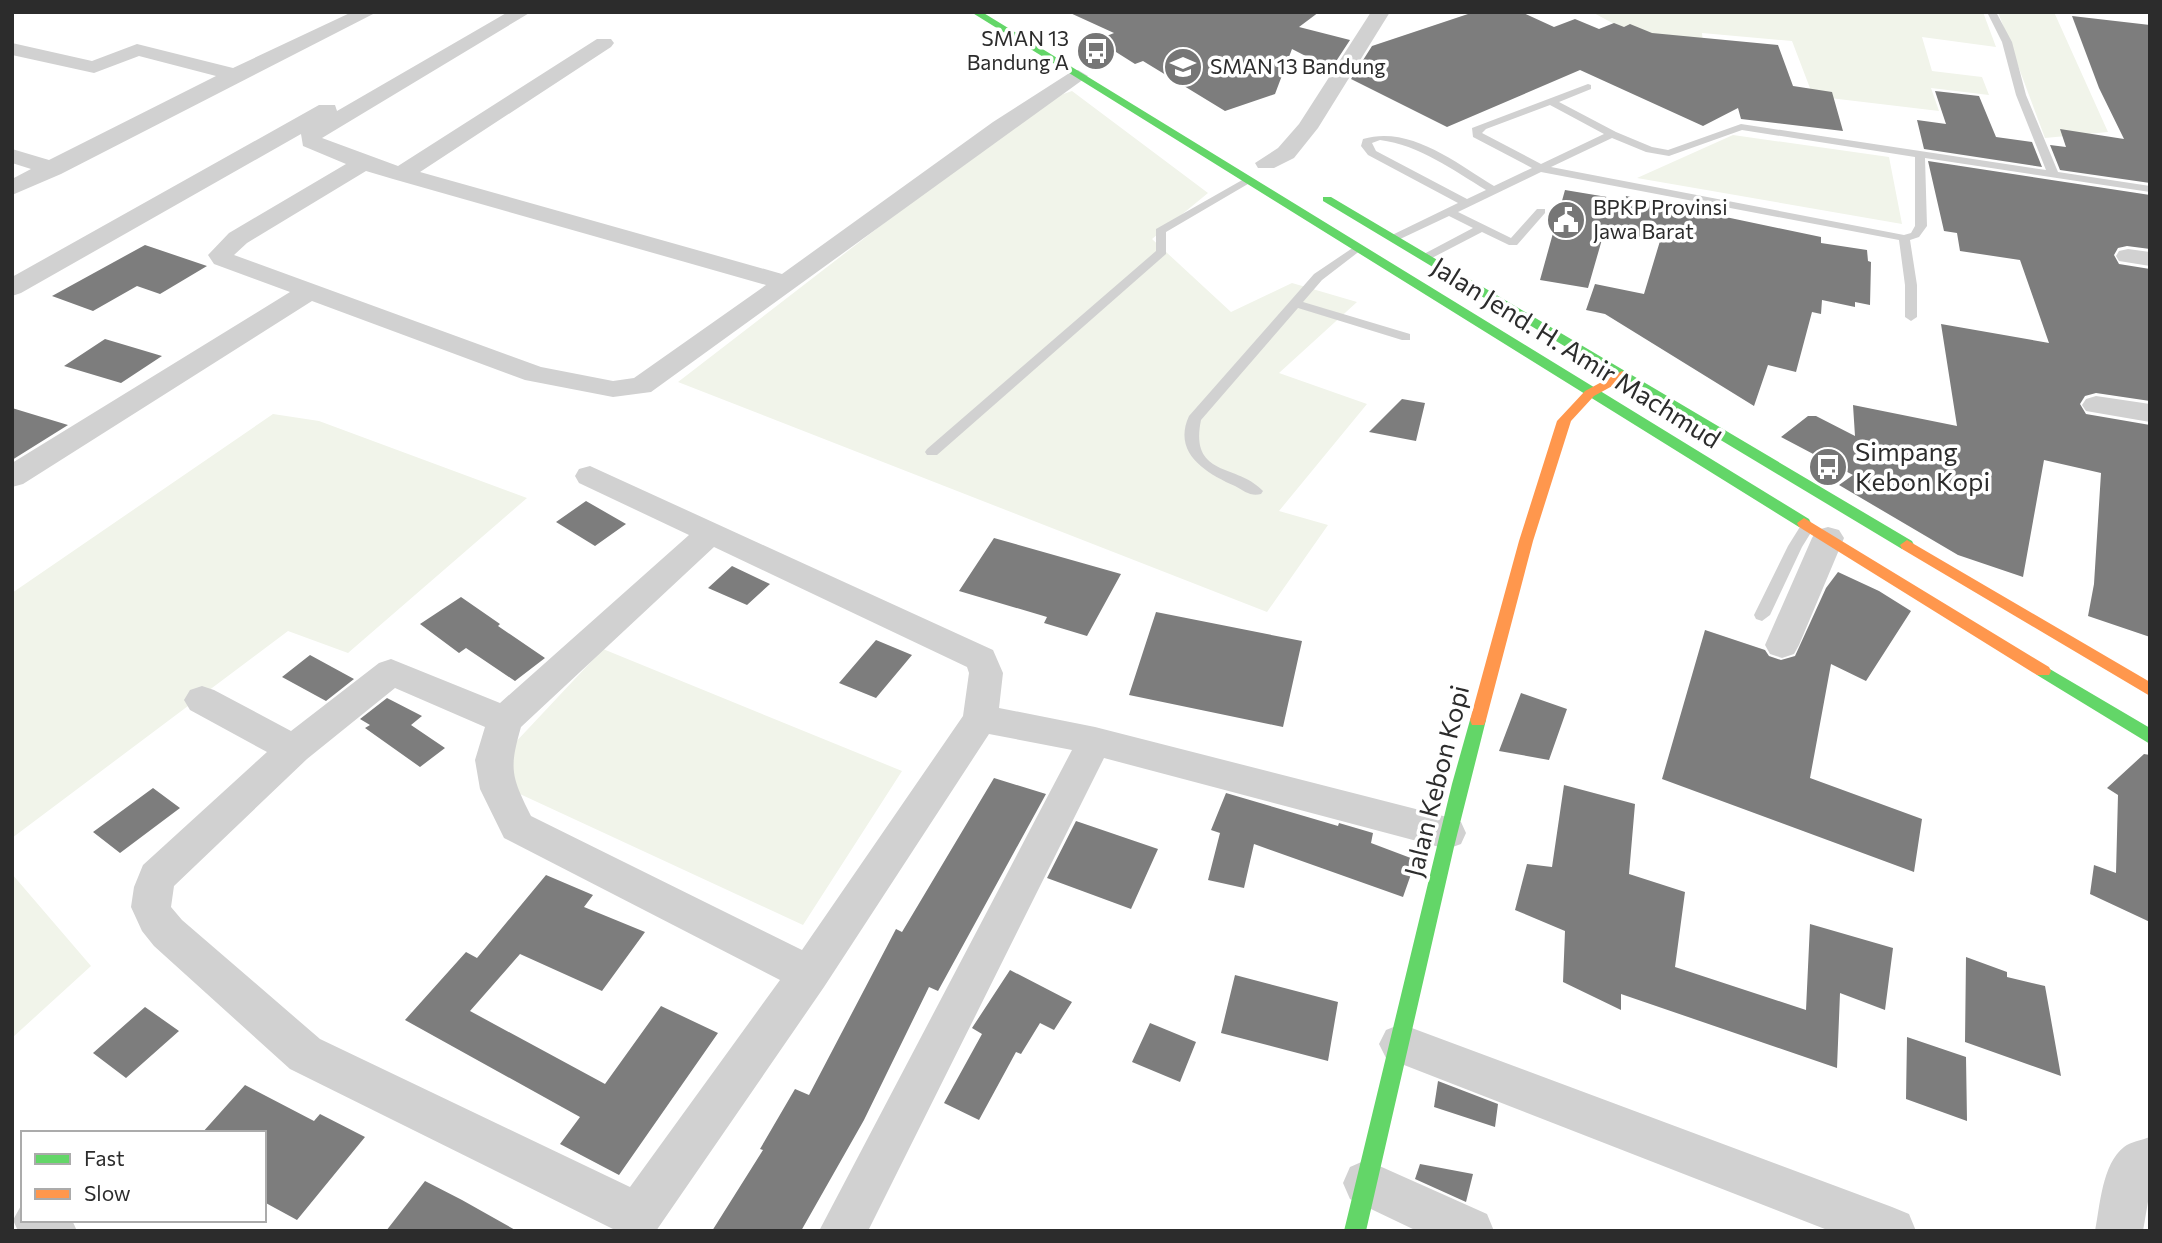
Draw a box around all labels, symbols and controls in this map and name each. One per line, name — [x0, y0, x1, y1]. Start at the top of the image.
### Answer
place label: SMAN 13 Bandung A — [967, 25, 1069, 74]
bus stop icon: SMAN 13 Bandung A — [1075, 30, 1117, 72]
school or university icon: SMAN 13 Bandung — [1162, 46, 1204, 88]
place label: SMAN 13 Bandung — [1210, 53, 1386, 78]
place label: BPKP Provinsi Jawa Barat — [1593, 194, 1728, 243]
public building icon: BPKP Provinsi Jawa Barat — [1545, 199, 1587, 241]
street label: Jalan Jend. H. Amir Machmud — [1427, 250, 1727, 454]
place label: Simpang Kebon Kopi — [1855, 435, 1990, 496]
bus stop icon: Simpang Kebon Kopi — [1807, 446, 1849, 488]
street label: Jalan Kebon Kopi — [1397, 682, 1474, 880]
legend — [21, 1131, 266, 1222]
text: Fast — [84, 1145, 125, 1170]
text: Slow — [84, 1180, 131, 1205]

